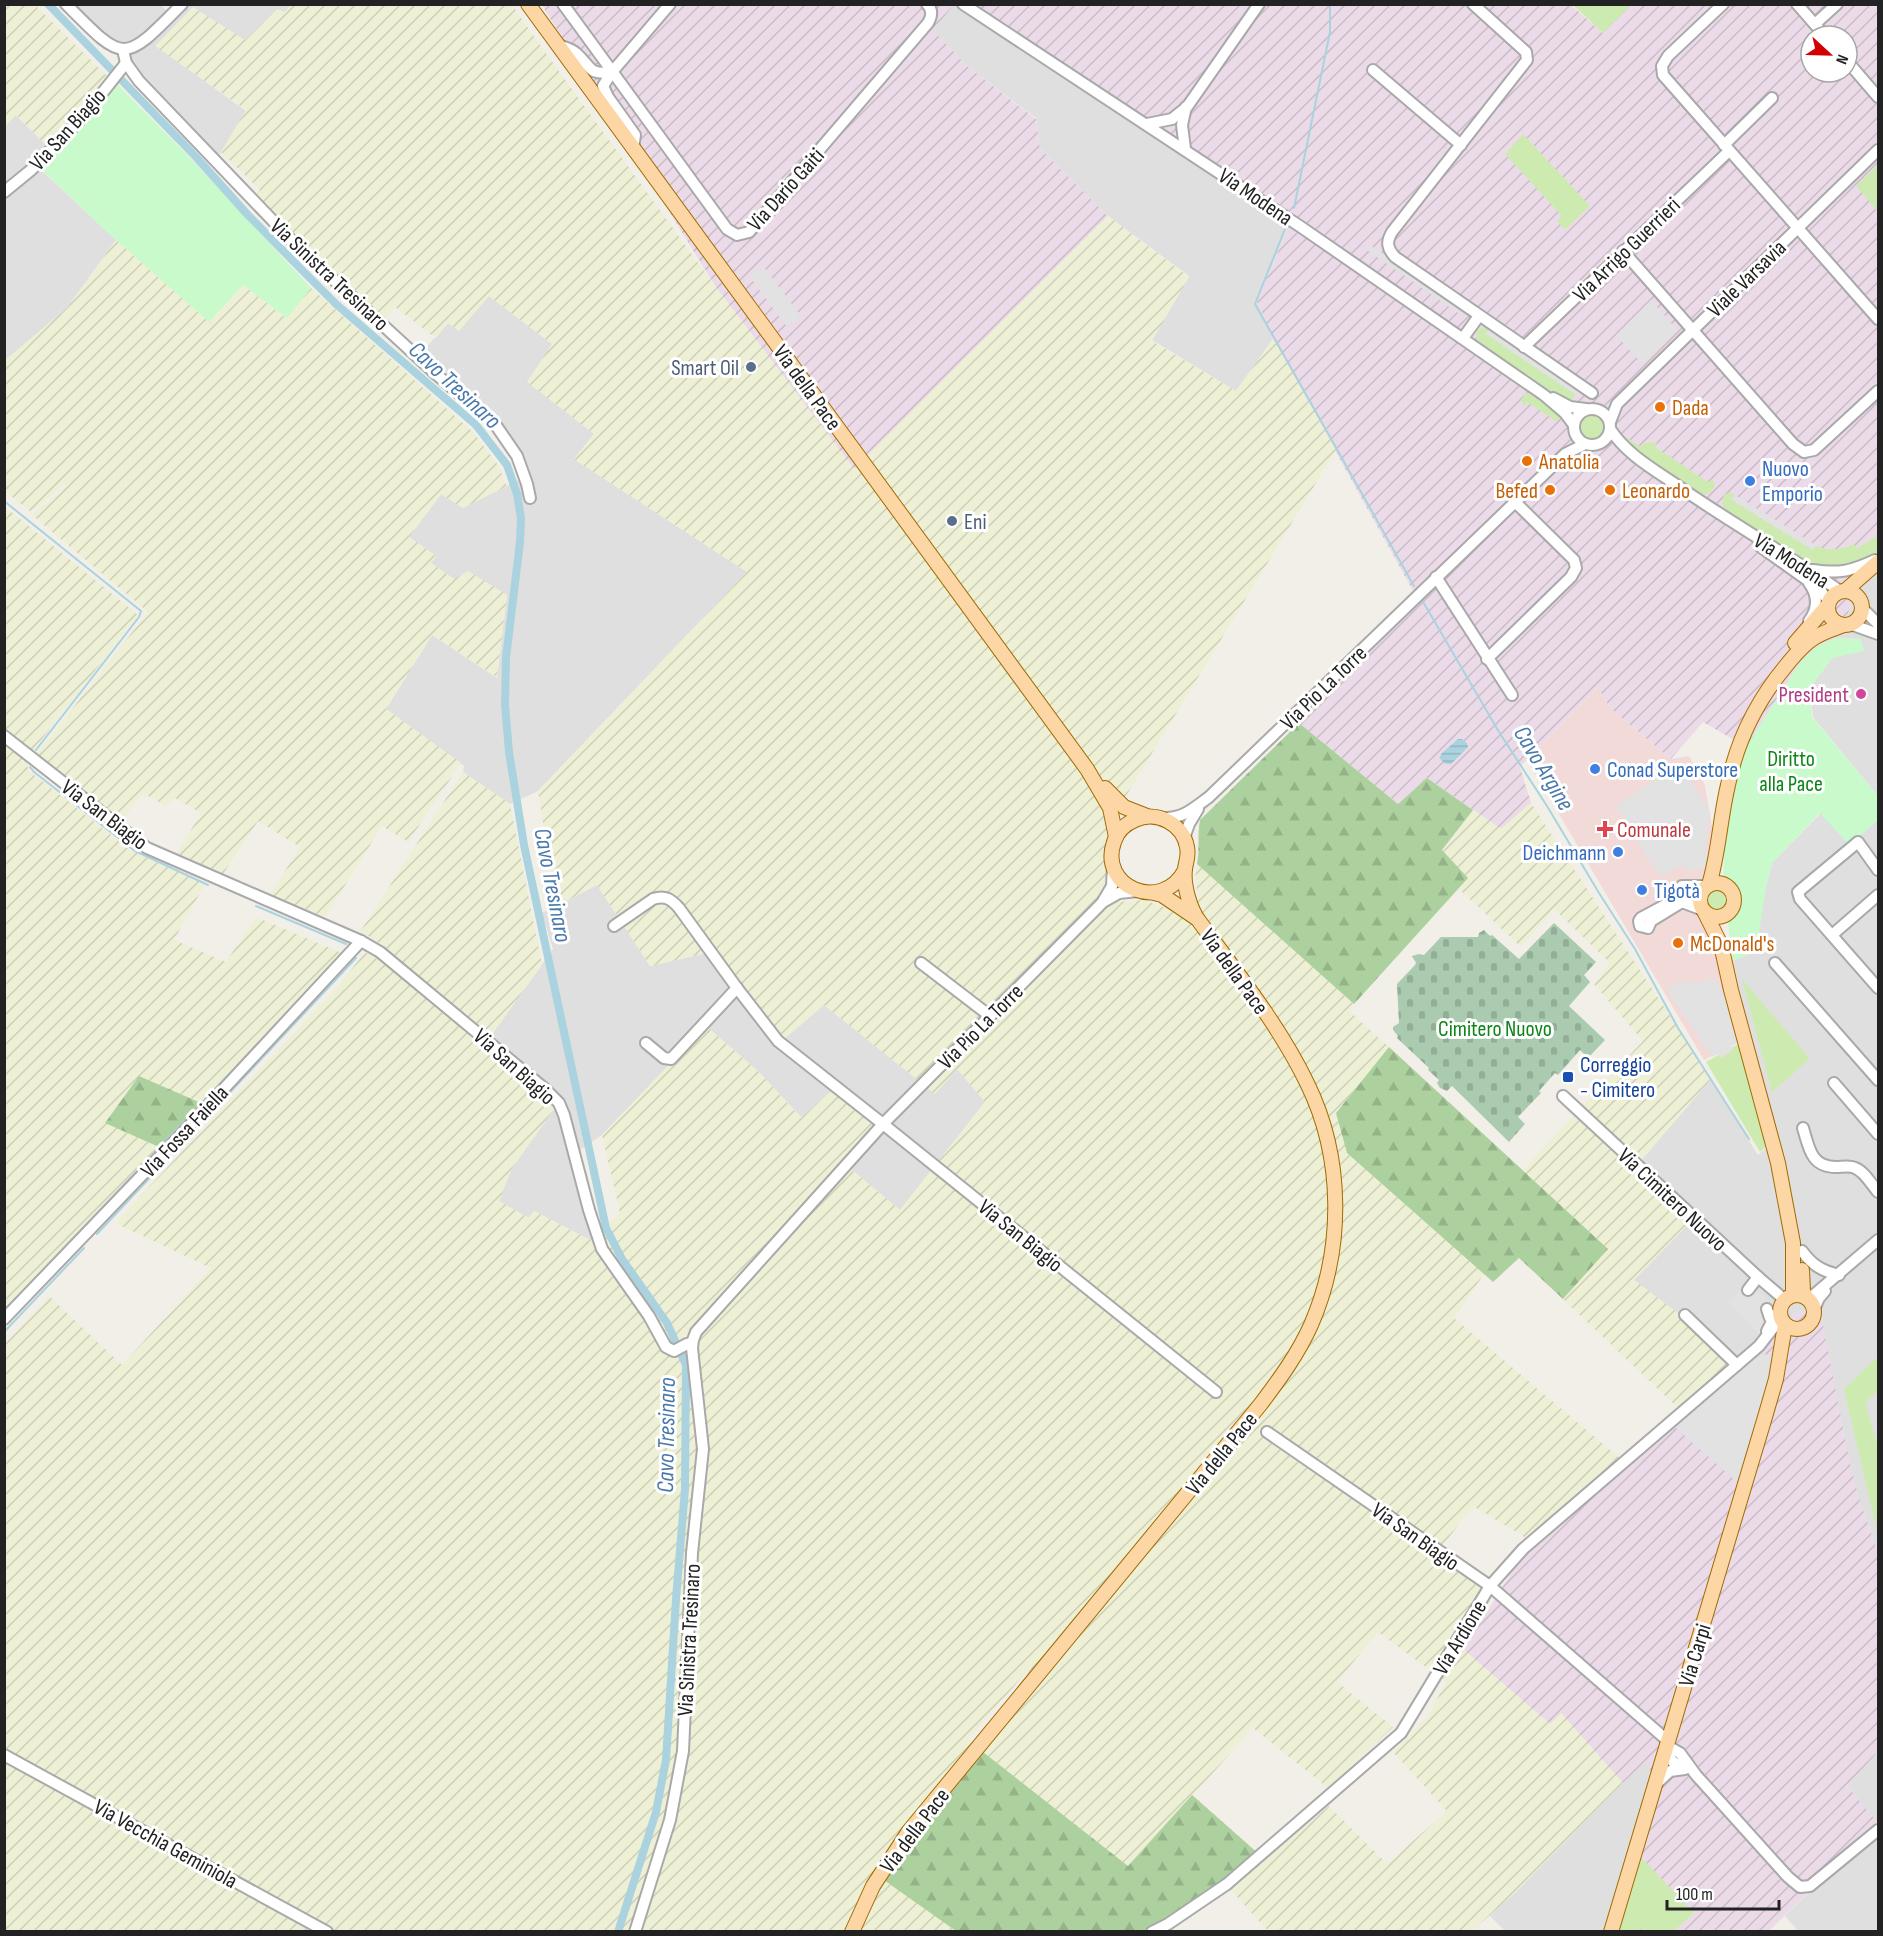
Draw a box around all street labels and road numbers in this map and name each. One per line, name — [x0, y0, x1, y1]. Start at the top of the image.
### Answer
street label: Via San Biagio — [24, 83, 112, 177]
street label: Via Dario Gaiti — [742, 143, 830, 237]
street label: Via Modena — [1213, 163, 1298, 232]
street label: Via Arrigo Guerrieri — [1568, 192, 1686, 308]
street label: Via Sinistra Tresinaro — [264, 213, 394, 337]
street label: Viale Varsavia — [1702, 235, 1792, 323]
street label: Via della Pace — [767, 340, 847, 436]
street label: Via Modena — [1748, 528, 1834, 595]
street label: Via Pio La Torre — [1275, 640, 1373, 736]
street label: Via San Biagio — [56, 774, 153, 856]
street label: Via della Pace — [1194, 924, 1274, 1020]
street label: Via Pio La Torre — [933, 979, 1029, 1075]
street label: Via San Biagio — [467, 1023, 561, 1111]
street label: Via Fossa Faiella — [135, 1080, 235, 1184]
street label: Via Cimitero Nuovo — [1612, 1143, 1732, 1258]
street label: Via San Biagio — [972, 1194, 1068, 1278]
street label: Via della Pace — [1180, 1407, 1264, 1501]
street label: Via San Biagio — [1366, 1497, 1464, 1577]
street label: Via Sinistra Tresinaro — [672, 1563, 707, 1717]
street label: Via Ardione — [1427, 1595, 1493, 1680]
street label: Via Carpi — [1673, 1621, 1718, 1690]
street label: Via della Pace — [875, 1783, 956, 1879]
street label: Via Vecchia Geminiola — [89, 1794, 242, 1895]

